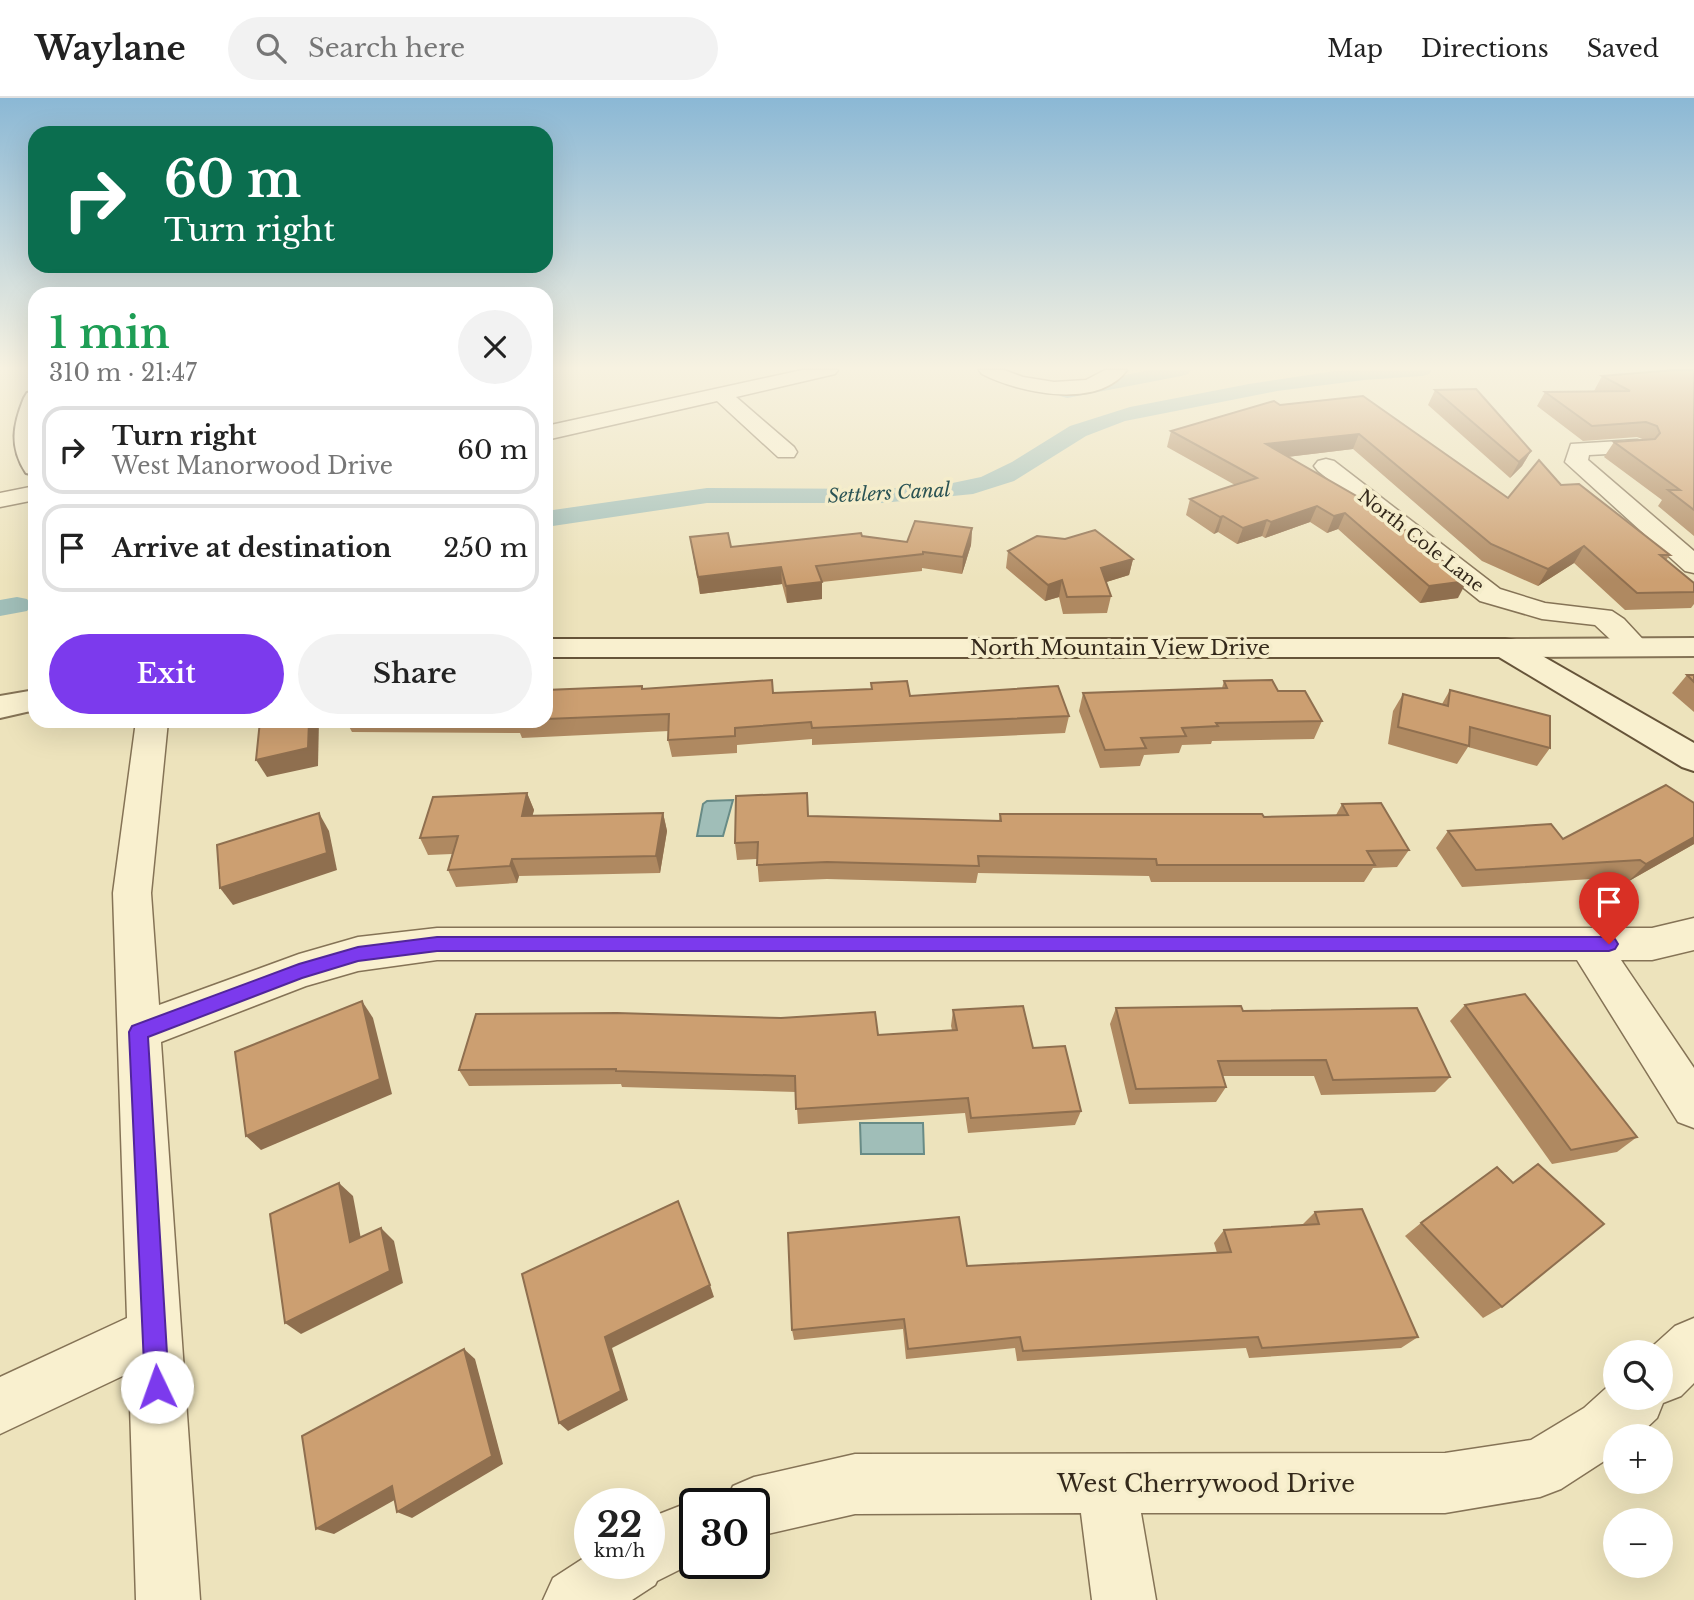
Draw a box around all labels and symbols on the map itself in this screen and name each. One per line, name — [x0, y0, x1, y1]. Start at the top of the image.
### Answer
water label: Settlers Canal — [827, 478, 951, 508]
street label: North Cole Lane — [1354, 485, 1488, 597]
street label: North Mountain View Drive — [970, 635, 1270, 661]
pin — [1579, 872, 1639, 944]
position arrow — [120, 1350, 194, 1424]
street label: West Cherrywood Drive — [1056, 1469, 1355, 1498]
speed limit sign: 30 — [679, 1488, 770, 1579]

